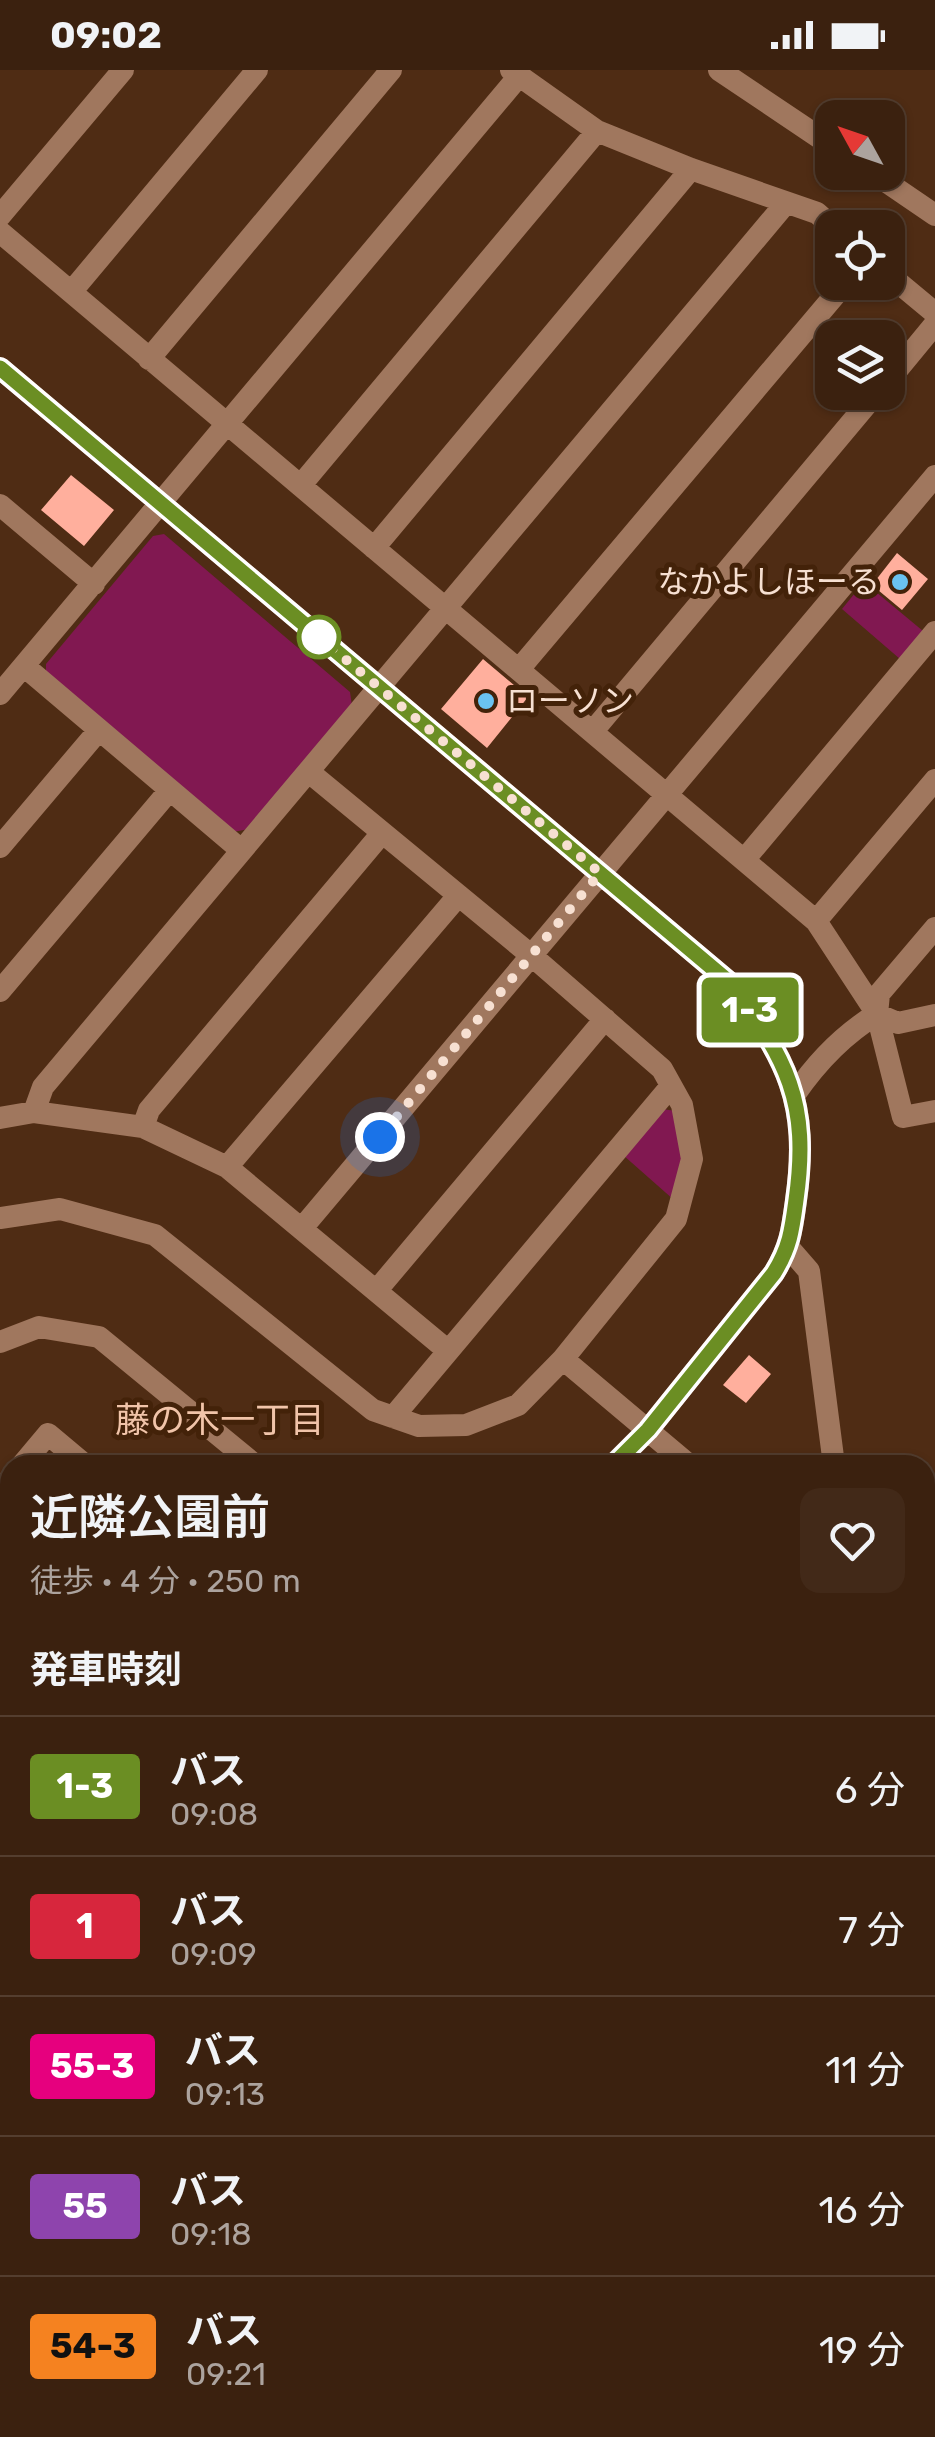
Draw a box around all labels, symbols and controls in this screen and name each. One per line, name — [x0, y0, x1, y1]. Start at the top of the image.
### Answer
text: 09:02 — [50, 12, 162, 58]
north arrow — [815, 100, 905, 190]
map controls — [815, 100, 905, 410]
button: locate — [815, 210, 905, 300]
button: layers — [815, 320, 905, 410]
place label: なかよしほーる — [658, 563, 880, 601]
marker: なかよしほーる — [889, 571, 911, 593]
unlabelled marker — [298, 616, 340, 658]
place label: ローソン — [506, 682, 634, 720]
marker: ローソン — [475, 690, 497, 712]
line badge: 1-3 — [692, 978, 808, 1042]
text: 1-3 — [722, 989, 778, 1031]
your location — [355, 1112, 405, 1162]
district label: 藤の木一丁目 — [115, 1399, 325, 1441]
button: heart — [800, 1488, 905, 1593]
text: 近隣公園前 — [30, 1489, 270, 1546]
text: 徒歩 · 4 分 · 250 m — [30, 1562, 301, 1600]
text: 発車時刻 — [30, 1647, 182, 1693]
text: バス — [170, 1748, 246, 1794]
text: 1-3 — [57, 1765, 113, 1807]
text: 6 分 — [835, 1767, 905, 1813]
text: 09:08 — [170, 1795, 258, 1833]
text: バス — [170, 1888, 246, 1934]
text: 1 — [76, 1905, 94, 1947]
text: 7 分 — [838, 1907, 905, 1953]
text: 09:09 — [170, 1935, 257, 1973]
text: バス — [185, 2028, 261, 2074]
text: 55-3 — [50, 2045, 135, 2087]
text: 11 分 — [825, 2047, 905, 2093]
text: 09:13 — [185, 2075, 265, 2113]
text: バス — [170, 2168, 246, 2214]
text: 55 — [62, 2185, 108, 2227]
text: 16 分 — [819, 2187, 905, 2233]
text: 09:18 — [170, 2215, 252, 2253]
text: バス — [186, 2308, 262, 2354]
text: 54-3 — [50, 2325, 136, 2367]
text: 19 分 — [819, 2327, 905, 2373]
text: 09:21 — [186, 2355, 266, 2393]

